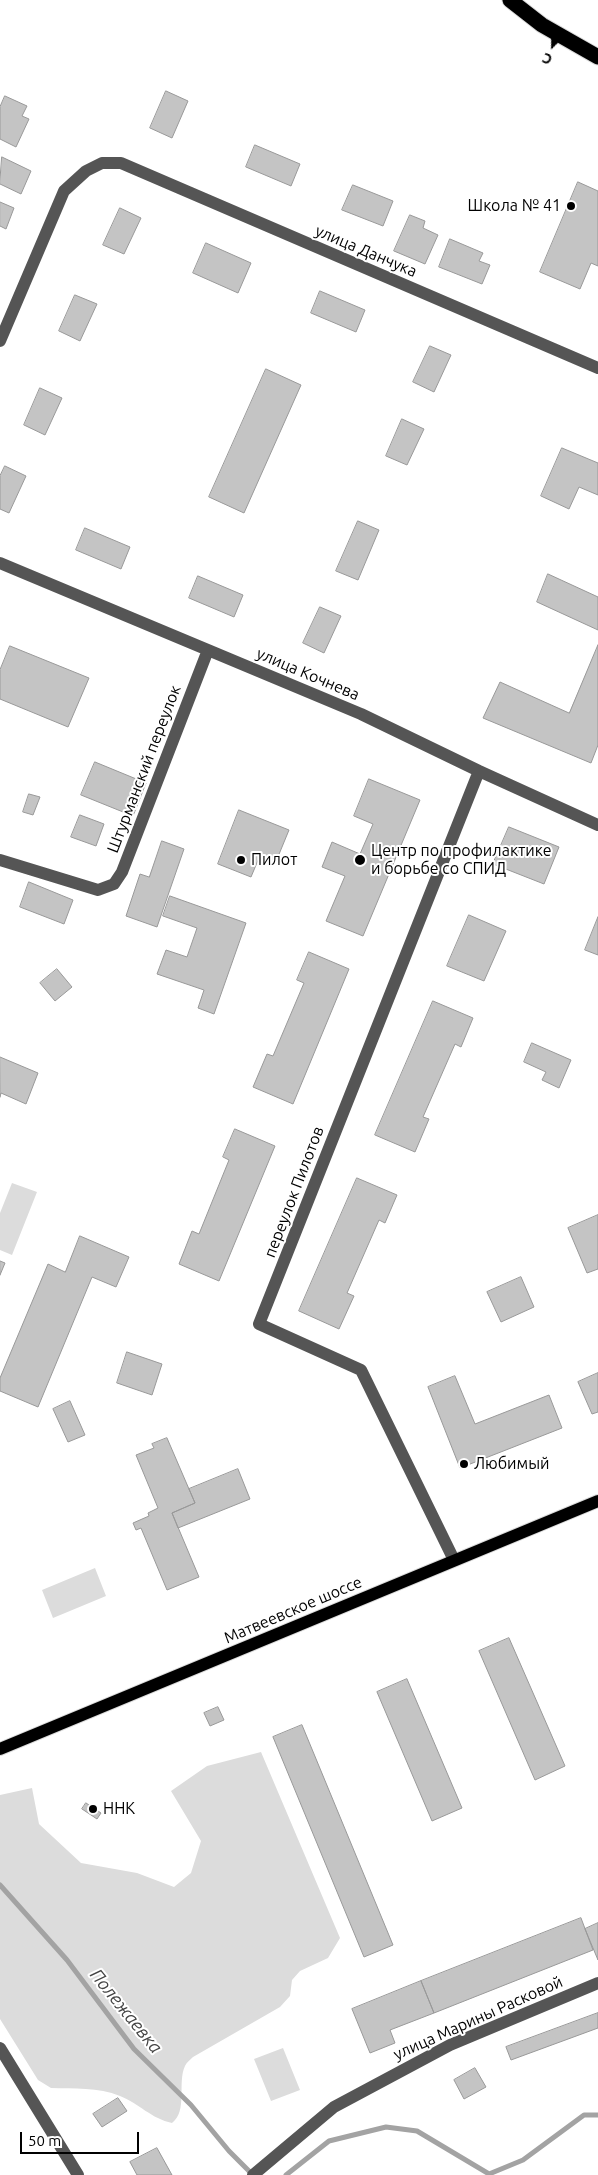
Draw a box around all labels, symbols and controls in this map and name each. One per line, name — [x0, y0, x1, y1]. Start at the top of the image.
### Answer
north arrow — [528, 20, 578, 70]
text: С — [540, 50, 554, 68]
place label: Школа № 41 — [468, 196, 561, 216]
marker: Школа № 41 — [565, 200, 577, 212]
street label: улица Данчука — [312, 221, 420, 281]
street label: улица Кочнева — [254, 644, 362, 704]
street label: Штурманский переулок — [103, 682, 185, 856]
place label: Центр по профилактике и борьбе со СПИД — [371, 841, 552, 879]
place label: Пилот — [251, 850, 297, 870]
marker: Центр по профилактике и борьбе со СПИД — [353, 853, 367, 867]
marker: Пилот — [235, 854, 247, 866]
street label: переулок Пилотов — [260, 1124, 328, 1260]
place label: Любимый — [474, 1454, 550, 1474]
marker: Любимый — [458, 1458, 470, 1470]
street label: Матвеевское шоссе — [221, 1572, 365, 1648]
place label: ННК — [103, 1799, 135, 1819]
marker: ННК — [87, 1803, 99, 1815]
water label: Полежаевка — [85, 1964, 167, 2058]
street label: улица Марины Расковой — [390, 1972, 566, 2064]
scale bar — [22, 2122, 141, 2154]
text: 50 m — [28, 2132, 61, 2149]

